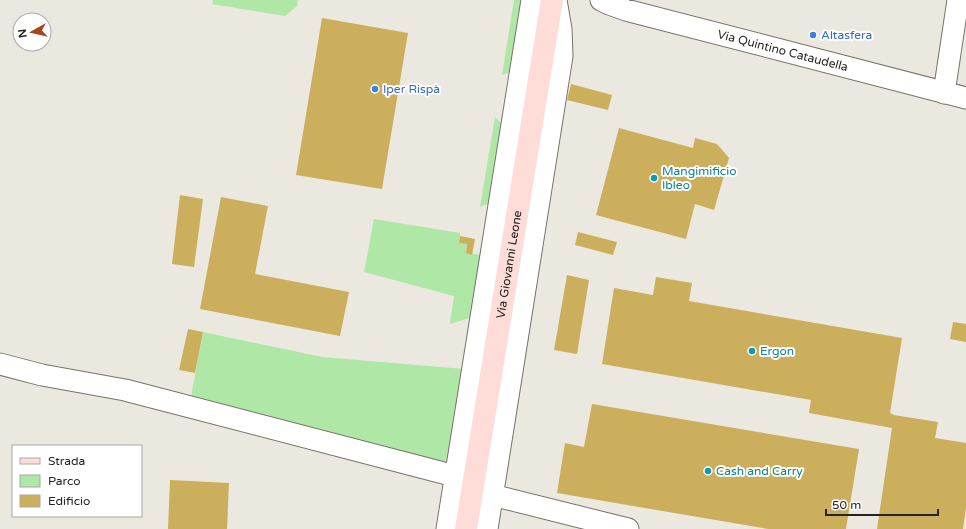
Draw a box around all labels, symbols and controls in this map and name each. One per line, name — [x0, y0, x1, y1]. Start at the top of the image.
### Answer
north arrow — [12, 12, 52, 52]
street label: Via Quintino Cataudella — [716, 27, 850, 74]
text: N — [16, 28, 30, 39]
place label: Altasfera — [821, 28, 872, 42]
marker: Altasfera — [808, 30, 818, 40]
place label: Iper Rispà — [383, 82, 440, 96]
marker: Iper Rispà — [370, 84, 380, 94]
place label: Mangimificio Ibleo — [662, 164, 737, 192]
marker: Mangimificio Ibleo — [649, 173, 659, 183]
street label: Via Giovanni Leone — [493, 209, 525, 320]
place label: Ergon — [760, 344, 794, 358]
marker: Ergon — [747, 346, 757, 356]
legend — [12, 445, 142, 517]
text: Strada — [48, 454, 85, 468]
place label: Cash and Carry — [716, 464, 803, 478]
marker: Cash and Carry — [703, 466, 713, 476]
text: Parco — [48, 474, 81, 488]
scale bar — [826, 491, 938, 517]
text: Edificio — [48, 494, 90, 508]
text: 50 m — [832, 498, 861, 512]

